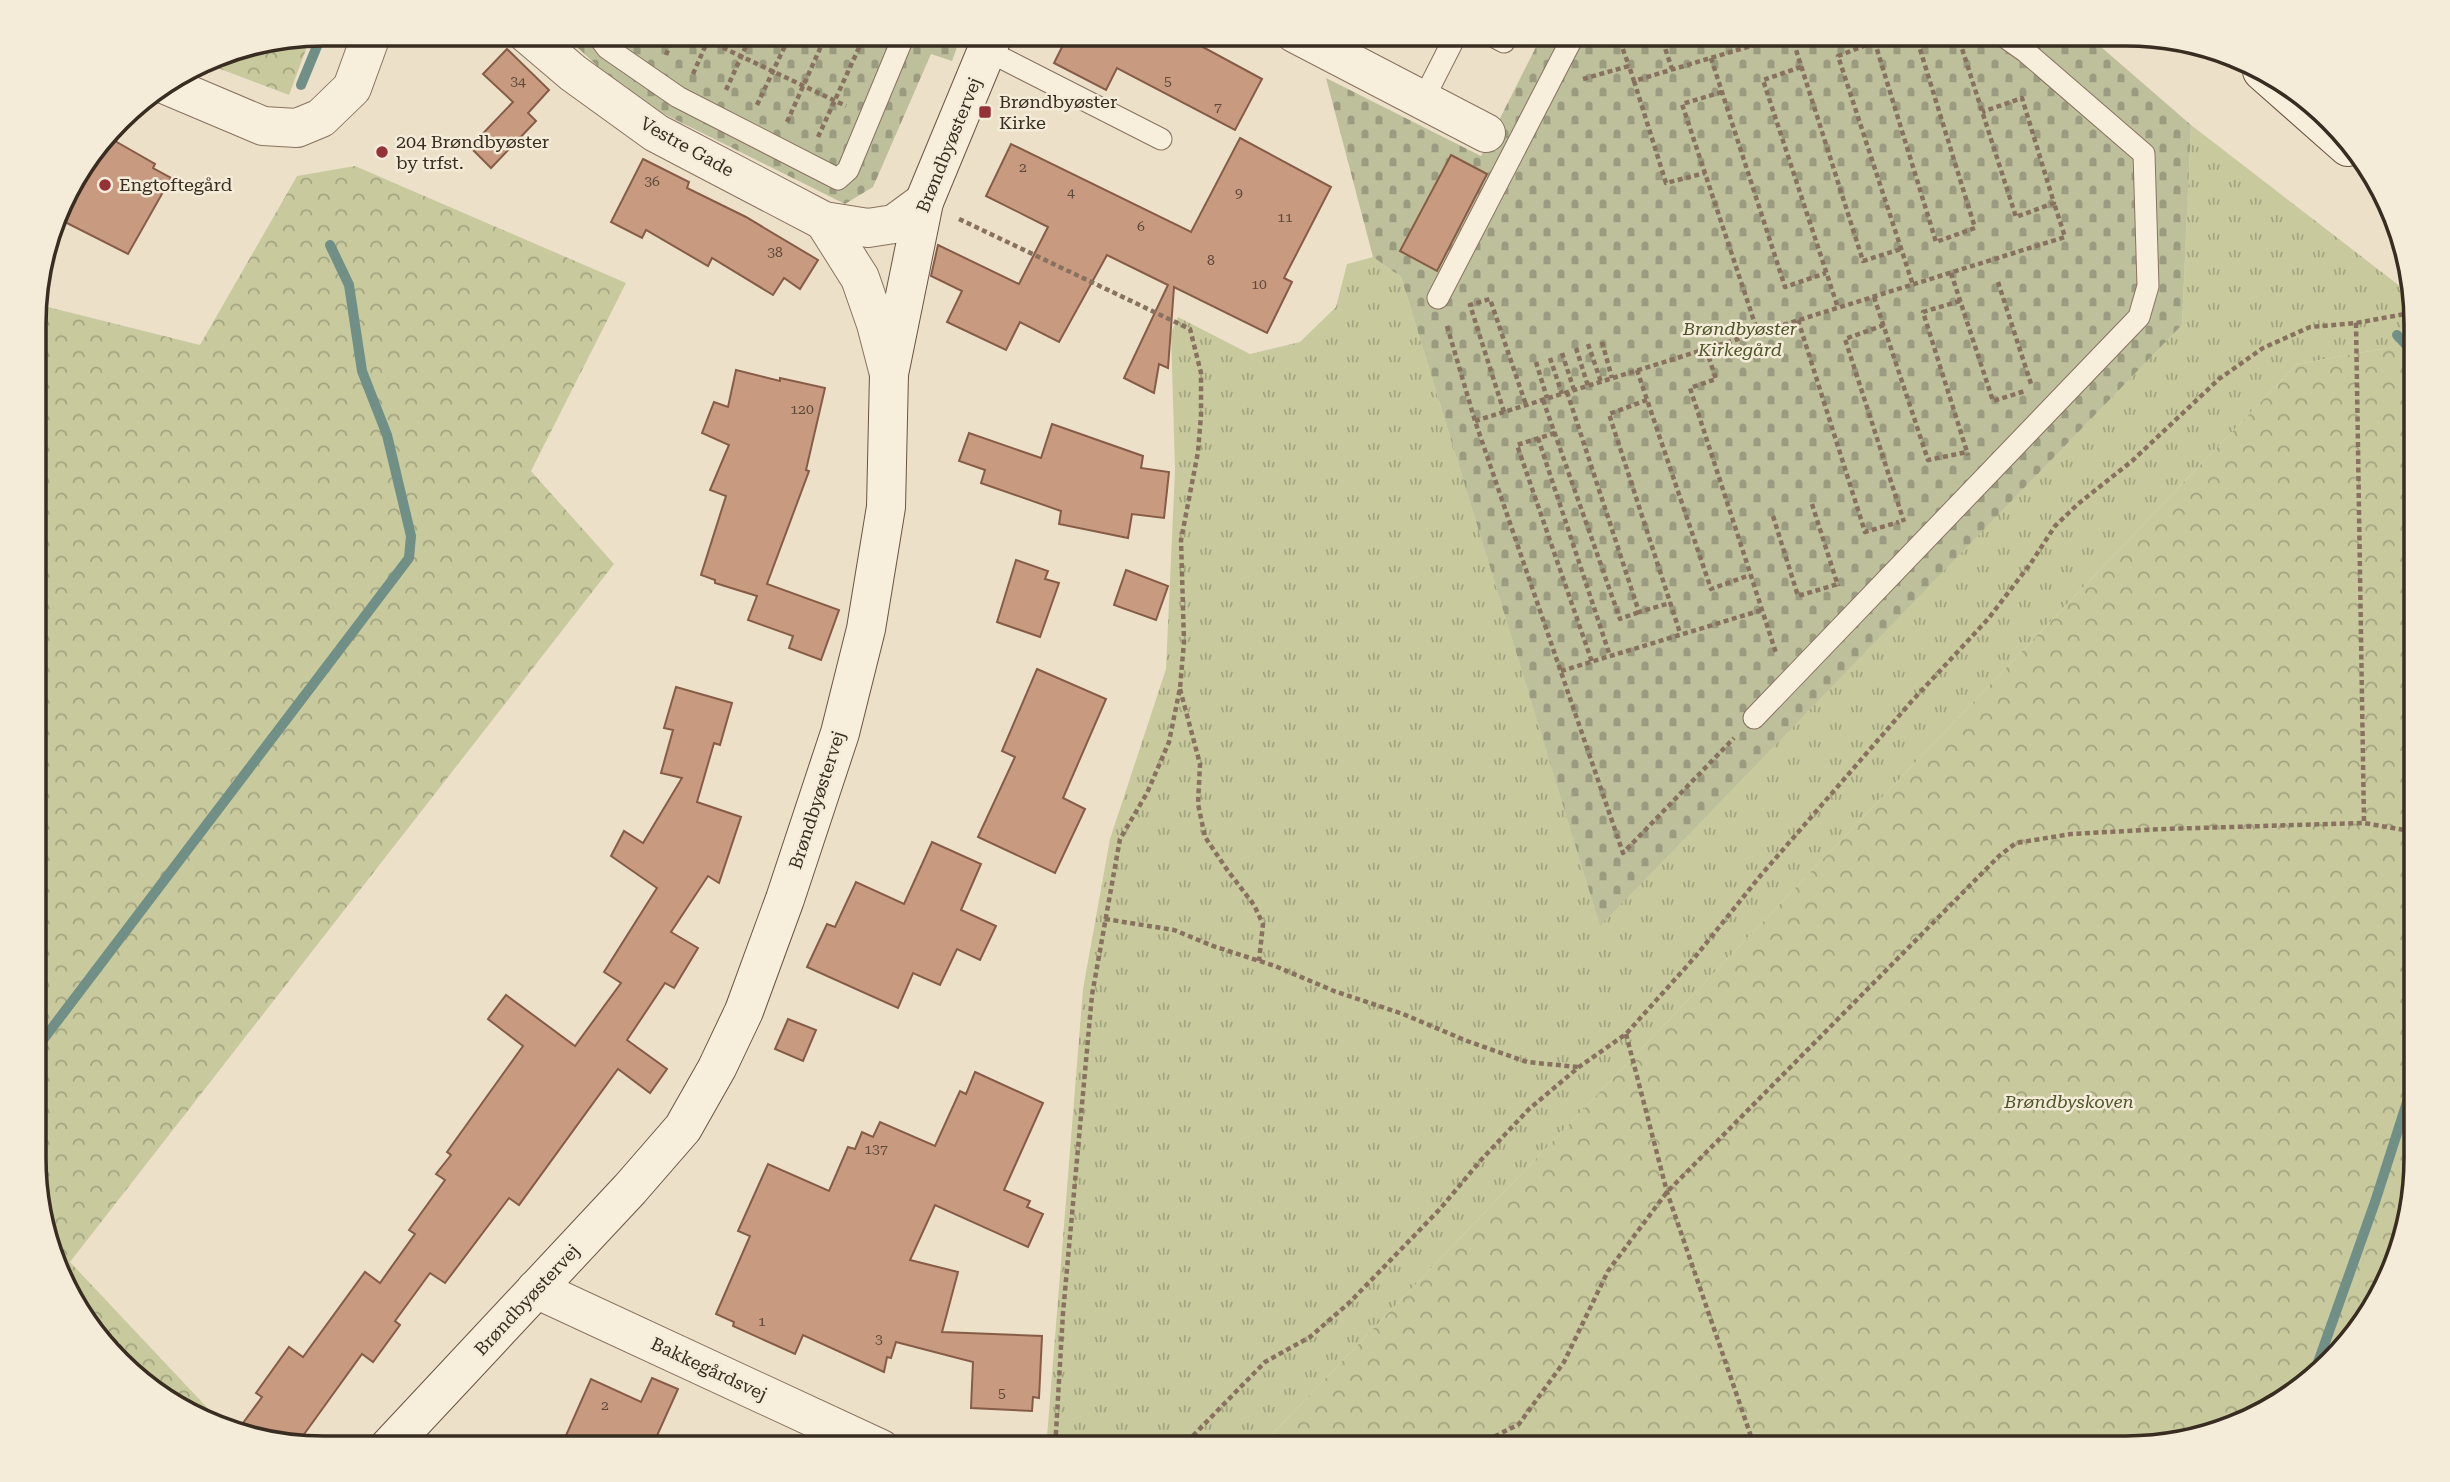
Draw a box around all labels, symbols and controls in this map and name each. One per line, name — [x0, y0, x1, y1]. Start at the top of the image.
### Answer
house number: 34 — [510, 73, 526, 89]
house number: 5 — [1164, 73, 1172, 89]
street label: Brøndbyøstervej — [912, 74, 985, 216]
place label: Brøndbyøster Kirke — [999, 91, 1117, 133]
house number: 7 — [1214, 99, 1222, 115]
marker: Brøndbyøster Kirke — [977, 104, 993, 120]
street label: Vestre Gade — [637, 112, 738, 181]
place label: 204 Brøndbyøster by trfst. — [396, 131, 549, 173]
marker: 204 Brøndbyøster by trfst. — [374, 144, 390, 160]
house number: 2 — [1019, 159, 1027, 175]
house number: 36 — [644, 173, 660, 189]
place label: Engtoftegård — [119, 174, 233, 195]
marker: Engtoftegård — [97, 177, 113, 193]
house number: 4 — [1067, 184, 1075, 200]
house number: 9 — [1235, 185, 1243, 201]
house number: 11 — [1277, 209, 1293, 225]
house number: 6 — [1137, 218, 1145, 234]
house number: 38 — [767, 244, 783, 260]
house number: 8 — [1207, 252, 1215, 268]
house number: 10 — [1251, 276, 1267, 292]
park label: Brøndbyøster Kirkegård — [1682, 318, 1798, 360]
house number: 120 — [790, 401, 814, 417]
street label: Brøndbyøstervej — [784, 728, 849, 872]
park label: Brøndbyskoven — [2003, 1091, 2134, 1112]
house number: 137 — [864, 1141, 888, 1157]
street label: Brøndbyøstervej — [470, 1240, 583, 1360]
house number: 1 — [758, 1313, 766, 1329]
house number: 3 — [875, 1331, 883, 1347]
street label: Bakkegårdsvej — [648, 1333, 771, 1405]
house number: 5 — [998, 1385, 1006, 1401]
house number: 2 — [601, 1397, 609, 1413]

